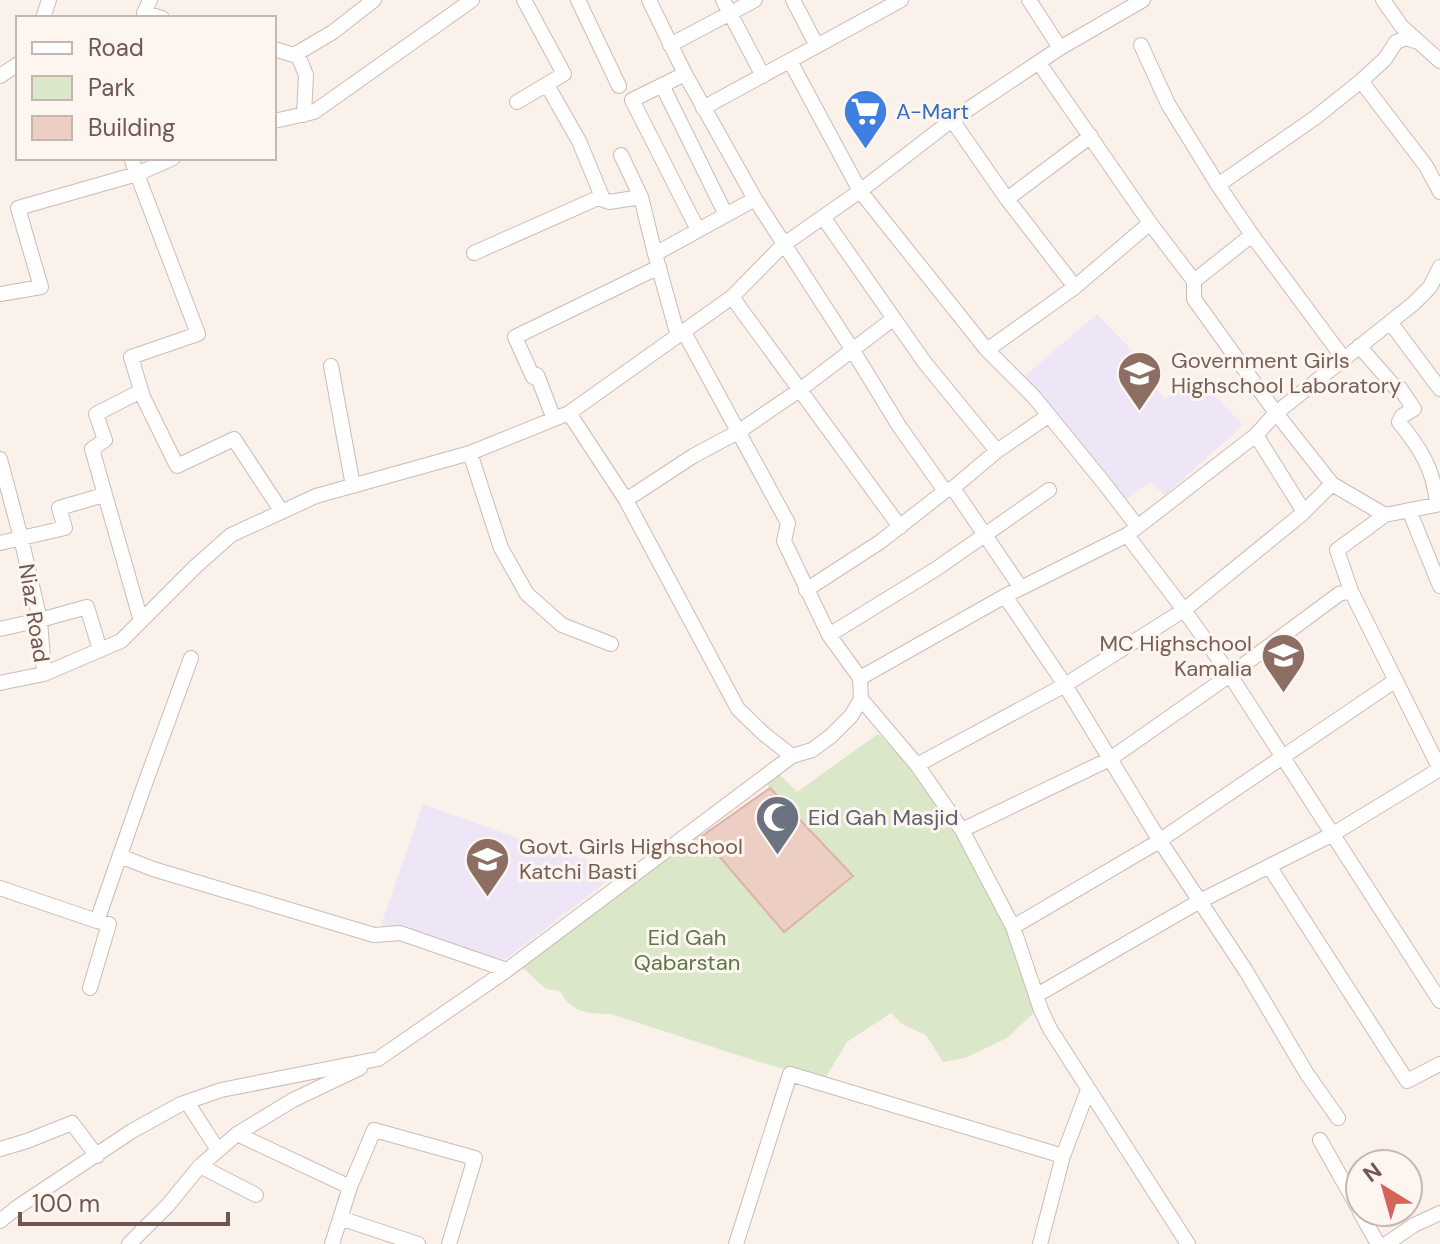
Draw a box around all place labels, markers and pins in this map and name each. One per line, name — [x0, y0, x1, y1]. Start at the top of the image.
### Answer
supermarket icon: A-Mart — [841, 87, 889, 150]
place label: A-Mart — [896, 97, 969, 126]
place label: Government Girls Highschool Laboratory — [1171, 346, 1401, 400]
school or university icon: Government Girls Highschool Laboratory — [1116, 349, 1164, 412]
place label: MC Highschool Kamalia — [1099, 629, 1252, 683]
school or university icon: MC Highschool Kamalia — [1259, 632, 1307, 695]
mosque icon: Eid Gah Masjid — [753, 793, 801, 856]
place label: Eid Gah Masjid — [808, 803, 958, 832]
place label: Govt. Girls Highschool Katchi Basti — [519, 832, 743, 886]
school or university icon: Govt. Girls Highschool Katchi Basti — [464, 835, 512, 898]

